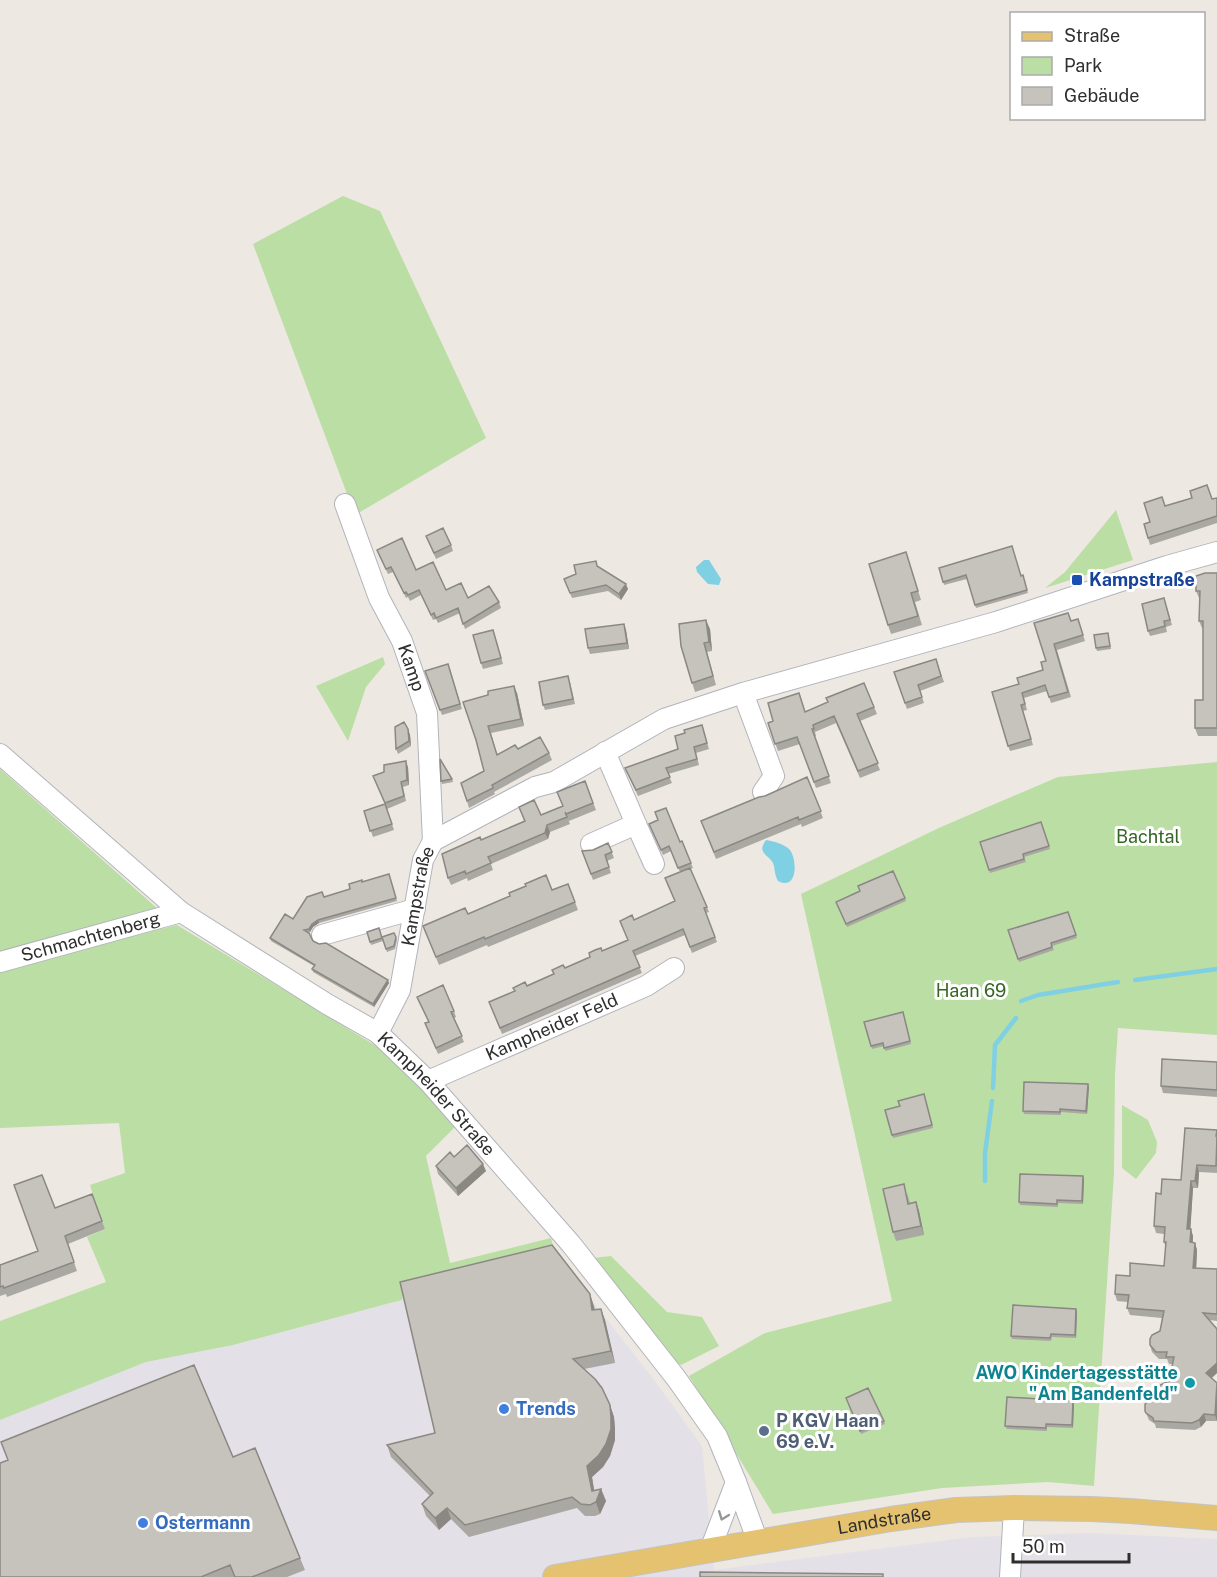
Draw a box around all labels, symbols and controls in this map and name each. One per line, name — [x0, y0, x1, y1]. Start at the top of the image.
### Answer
legend — [1010, 12, 1205, 120]
text: Straße — [1064, 25, 1120, 46]
text: Park — [1064, 55, 1102, 76]
text: Gebäude — [1064, 85, 1139, 106]
place label: Kampstraße — [1089, 569, 1195, 590]
marker: Kampstraße — [1070, 573, 1084, 587]
street label: Kamp — [394, 641, 430, 694]
park label: Bachtal — [1116, 826, 1180, 847]
street label: Kampstraße — [397, 842, 439, 948]
street label: Schmachtenberg — [18, 907, 162, 966]
park label: Haan 69 — [936, 980, 1006, 1001]
street label: Kampheider Feld — [482, 989, 621, 1065]
street label: Kampheider Straße — [374, 1027, 500, 1160]
place label: AWO Kindertagesstätte "Am Bandenfeld" — [975, 1362, 1178, 1404]
marker: AWO Kindertagesstätte "Am Bandenfeld" — [1183, 1376, 1197, 1390]
place label: Trends — [516, 1398, 576, 1419]
marker: Trends — [497, 1402, 511, 1416]
place label: P KGV Haan 69 e.V. — [776, 1410, 879, 1452]
marker: P KGV Haan 69 e.V. — [757, 1424, 771, 1438]
street label: Landstraße — [836, 1503, 932, 1538]
one-way arrow — [718, 1510, 730, 1521]
place label: Ostermann — [155, 1512, 251, 1533]
marker: Ostermann — [136, 1516, 150, 1530]
scale bar — [1013, 1526, 1128, 1564]
text: 50 m — [1022, 1536, 1065, 1557]

